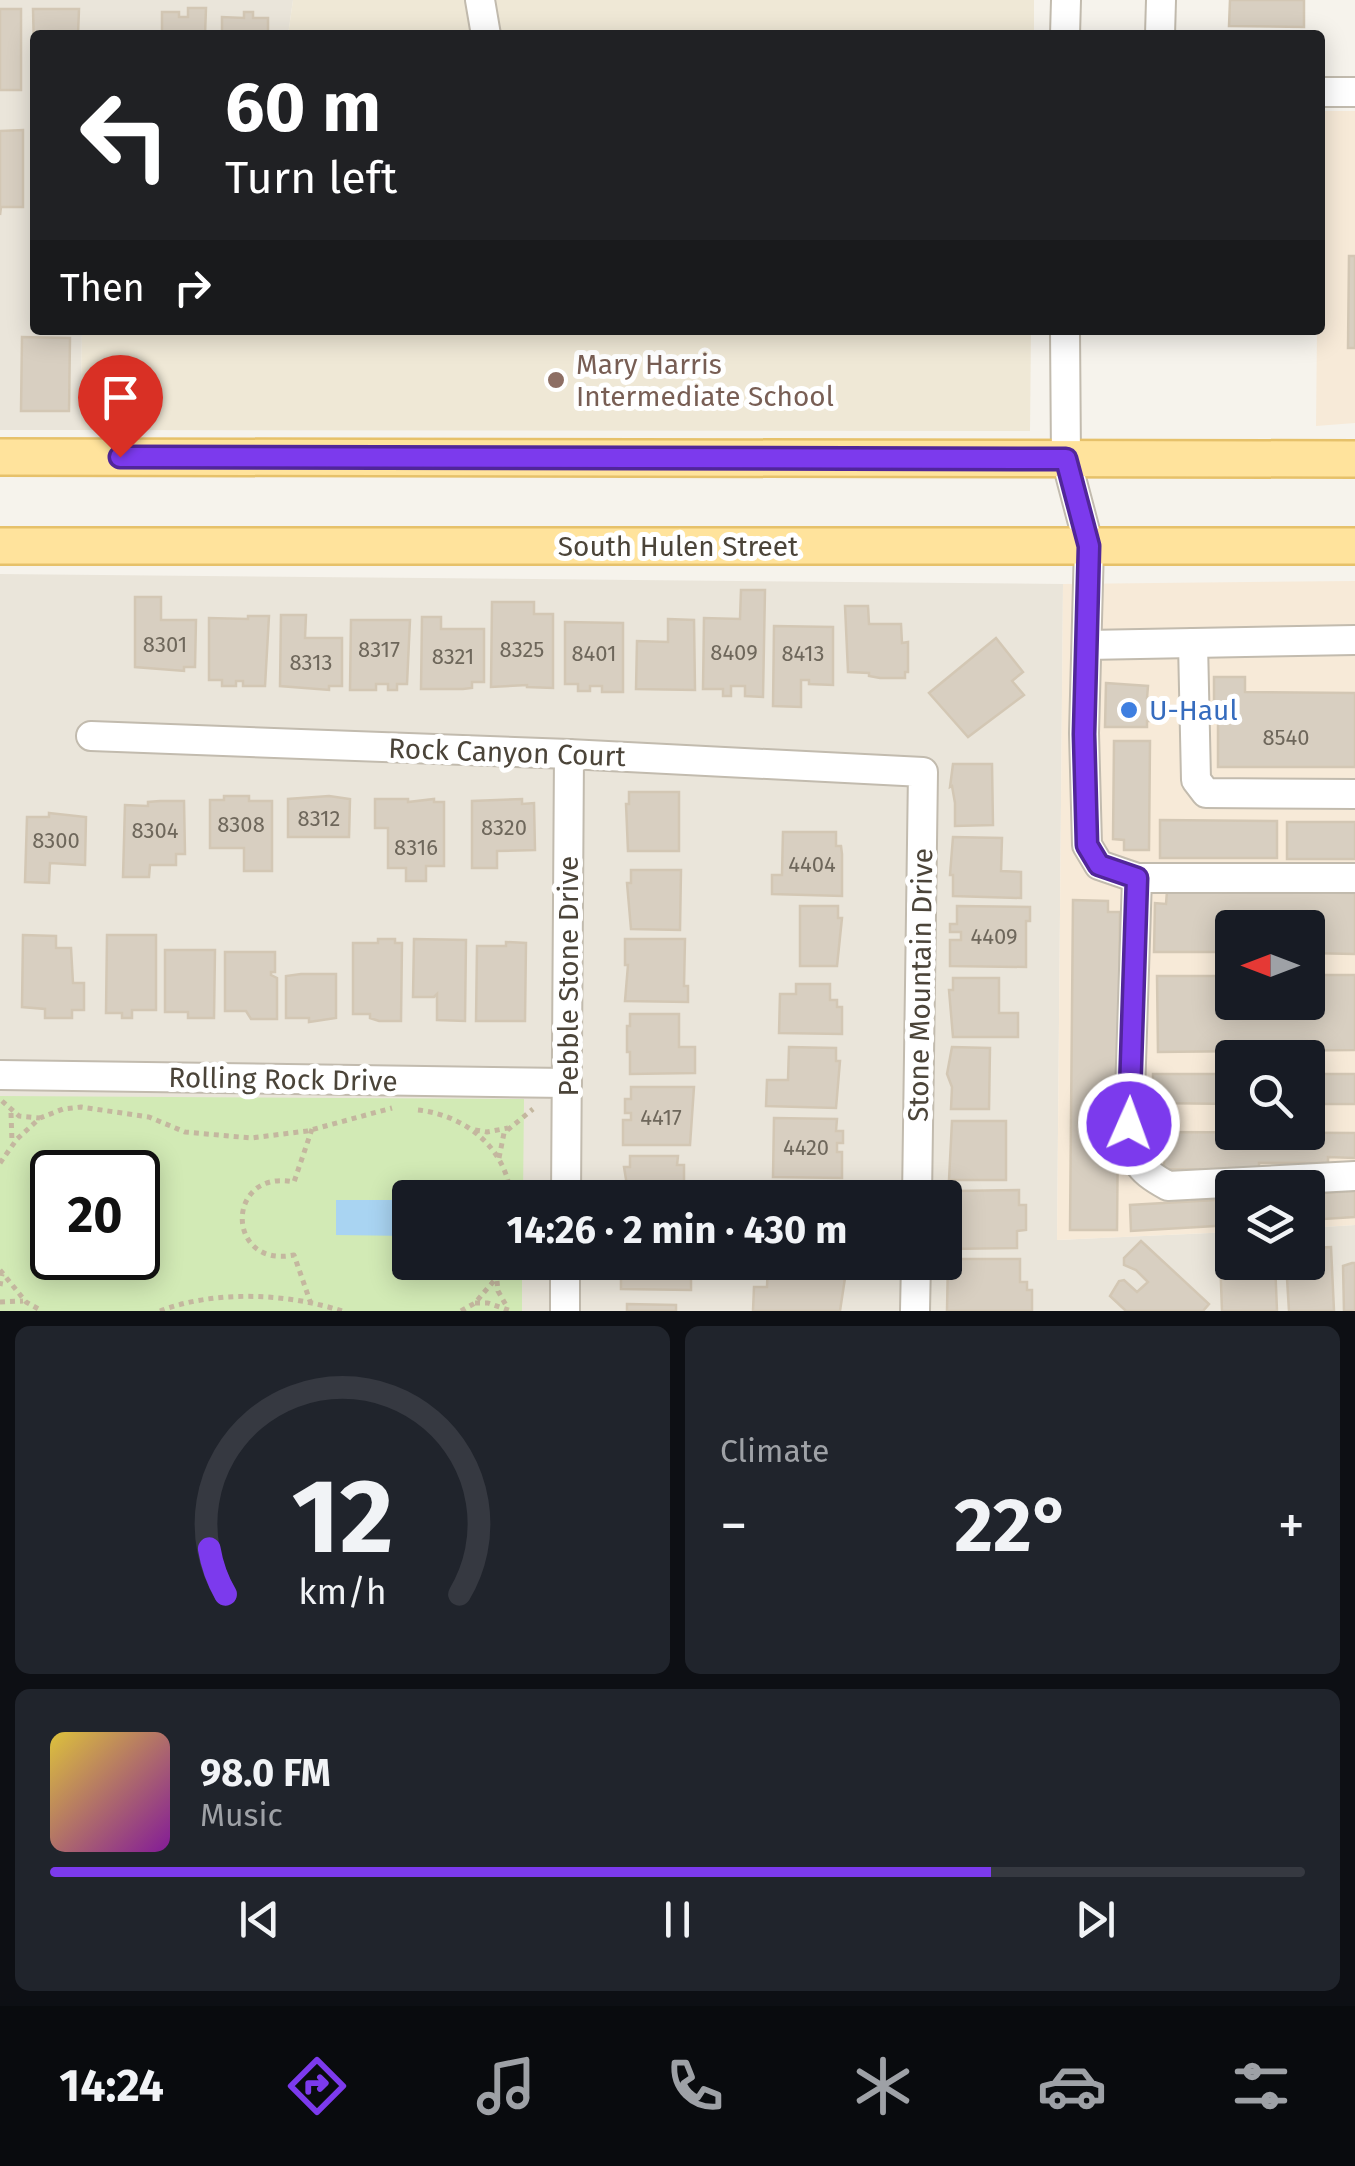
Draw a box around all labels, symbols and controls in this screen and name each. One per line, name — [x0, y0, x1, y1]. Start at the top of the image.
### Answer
text: 60 m — [225, 66, 381, 150]
icon: left — [60, 70, 190, 200]
text: Turn left — [225, 151, 397, 205]
icon: right — [165, 260, 220, 315]
text: Then — [60, 265, 145, 311]
place label: Mary Harris Intermediate School — [576, 348, 834, 413]
pin — [78, 355, 163, 458]
marker: Mary Harris Intermediate School — [545, 369, 567, 391]
icon: arrive — [93, 370, 148, 425]
street label: South Hulen Street — [558, 530, 799, 563]
house number: 8301 — [143, 631, 187, 658]
house number: 8317 — [358, 636, 400, 663]
house number: 8325 — [500, 636, 544, 663]
house number: 8409 — [710, 639, 758, 666]
house number: 8401 — [571, 640, 617, 667]
house number: 8413 — [781, 640, 825, 667]
house number: 8321 — [432, 643, 474, 670]
house number: 8313 — [289, 649, 333, 676]
place label: U-Haul — [1149, 694, 1238, 727]
marker: U-Haul — [1118, 699, 1140, 721]
house number: 8540 — [1262, 724, 1310, 751]
street label: Rock Canyon Court — [388, 732, 627, 773]
house number: 8312 — [298, 805, 340, 832]
house number: 8308 — [217, 811, 265, 838]
house number: 8320 — [481, 814, 527, 841]
house number: 8304 — [131, 817, 179, 844]
house number: 8300 — [32, 827, 80, 854]
house number: 8316 — [394, 834, 438, 861]
street label: Stone Mountain Drive — [902, 848, 939, 1122]
house number: 4404 — [788, 851, 836, 878]
street label: Pebble Stone Drive — [552, 856, 585, 1096]
north arrow — [1215, 910, 1325, 1020]
map controls — [1215, 910, 1325, 1280]
house number: 4409 — [970, 923, 1018, 950]
button: search — [1215, 1040, 1325, 1150]
street label: Rolling Rock Drive — [168, 1061, 398, 1098]
position arrow — [1077, 1072, 1181, 1176]
house number: 4417 — [640, 1104, 682, 1131]
house number: 4420 — [783, 1134, 829, 1161]
speed limit sign: 20 — [30, 1150, 160, 1280]
button: layers — [1215, 1170, 1325, 1280]
text: 14:26 · 2 min · 430 m — [507, 1207, 847, 1253]
text: Climate — [720, 1432, 829, 1470]
text: 12 — [291, 1455, 394, 1580]
text: 22° — [954, 1481, 1071, 1571]
text: − — [720, 1493, 748, 1559]
text: + — [1278, 1493, 1305, 1559]
text: km/h — [298, 1571, 387, 1613]
text: 98.0 FM — [200, 1750, 331, 1796]
text: Music — [200, 1796, 283, 1834]
icon: previous — [232, 1892, 287, 1947]
icon: pause — [650, 1892, 705, 1947]
icon: next — [1068, 1892, 1123, 1947]
icon: directions — [282, 2051, 352, 2121]
icon: music — [471, 2051, 541, 2121]
icon: phone — [660, 2051, 730, 2121]
icon: climate — [848, 2051, 918, 2121]
icon: car — [1037, 2051, 1107, 2121]
icon: filters — [1226, 2051, 1296, 2121]
text: 14:24 — [59, 2059, 164, 2113]

